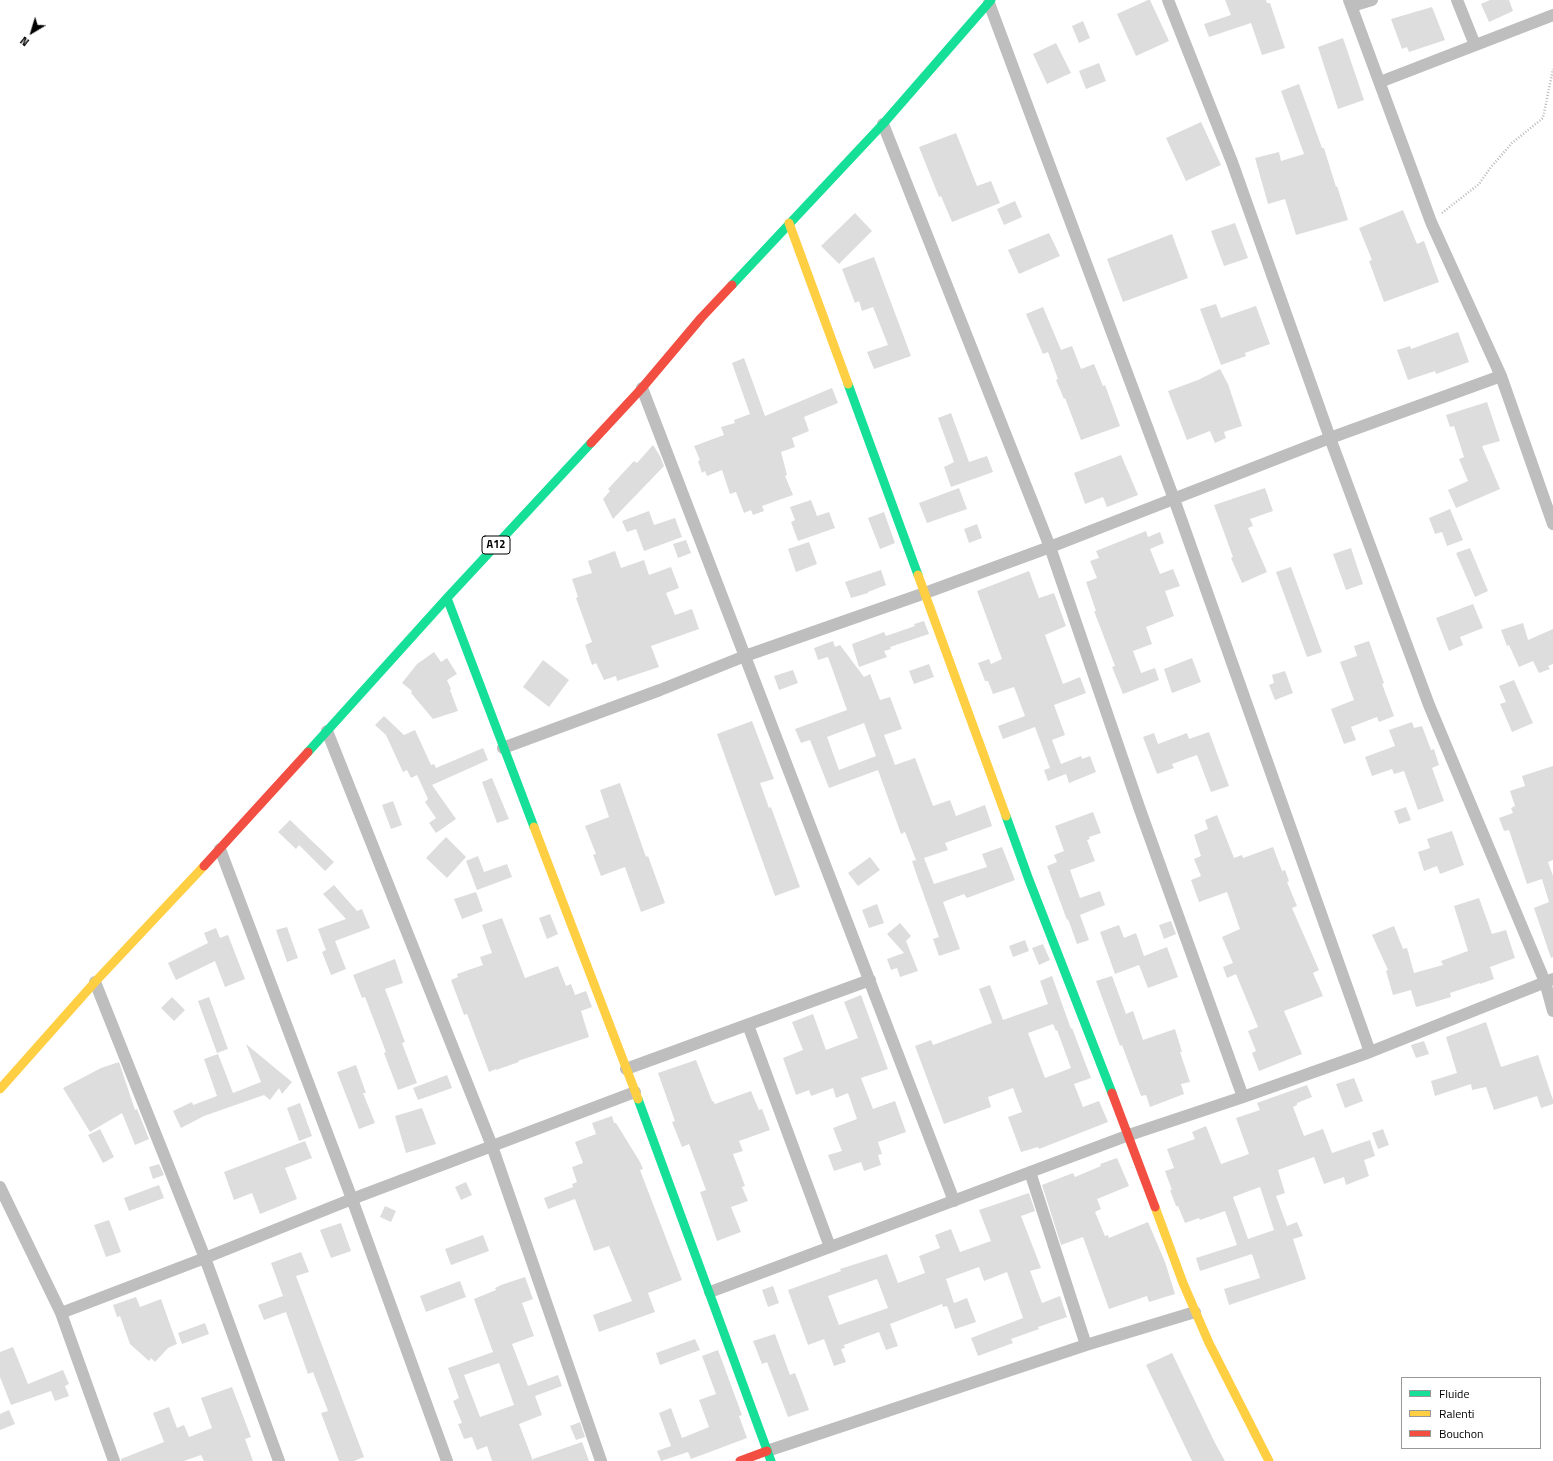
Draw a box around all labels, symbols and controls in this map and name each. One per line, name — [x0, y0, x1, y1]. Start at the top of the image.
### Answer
north arrow — [12, 12, 52, 52]
text: N — [17, 33, 33, 50]
road number: A12 — [482, 536, 510, 554]
legend — [1401, 1377, 1541, 1449]
text: Fluide — [1439, 1384, 1470, 1403]
text: Ralenti — [1439, 1404, 1474, 1423]
text: Bouchon — [1439, 1424, 1484, 1443]

